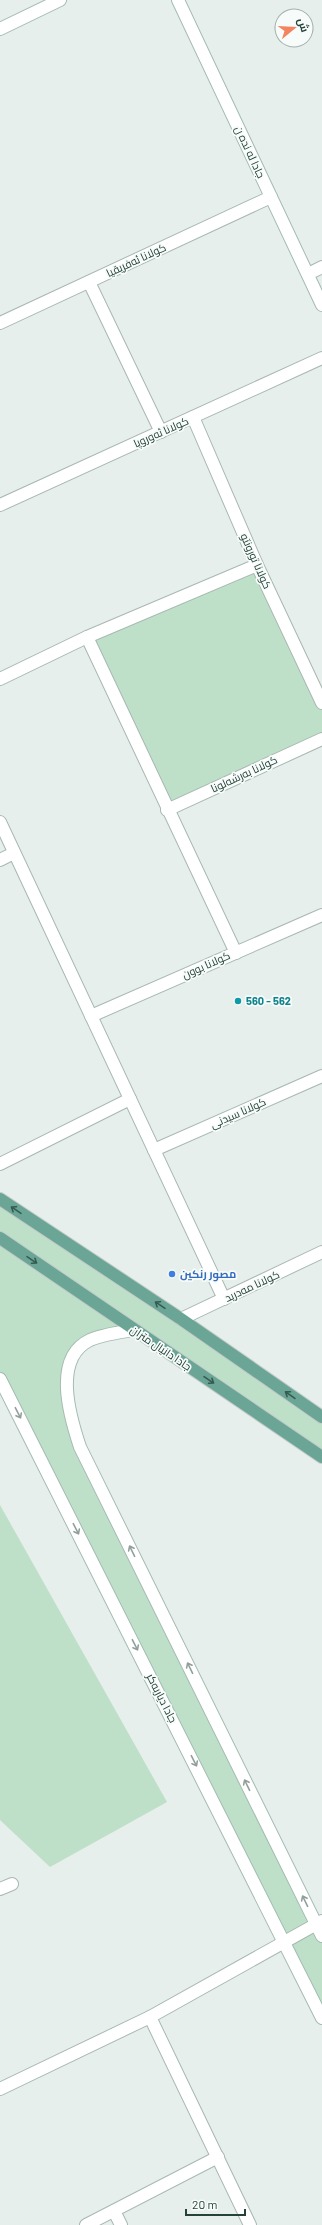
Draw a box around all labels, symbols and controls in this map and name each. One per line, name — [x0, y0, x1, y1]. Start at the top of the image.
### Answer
north arrow — [274, 8, 314, 48]
text: ش — [295, 16, 312, 34]
street label: جادا له نده ن — [232, 124, 268, 180]
street label: كولانا ئه‌فریقیا — [104, 240, 168, 280]
street label: كولانا ئه‌وروپا — [131, 414, 191, 450]
street label: كولانا تورونتو — [238, 531, 275, 591]
street label: كولانا به‌رشه‌لونا — [208, 752, 280, 796]
street label: كولانا بوون — [180, 948, 232, 982]
place label: 560 - 562 — [246, 994, 291, 1007]
marker: 560 - 562 — [233, 996, 243, 1006]
street label: كولانا سيدنى — [208, 1094, 268, 1132]
one-way arrow — [11, 1206, 22, 1214]
one-way arrow — [26, 1256, 37, 1264]
place label: مصور رنكين — [180, 1267, 236, 1282]
street label: كولانا مه‌درید — [222, 1267, 282, 1305]
marker: مصور رنكين — [167, 1269, 177, 1279]
one-way arrow — [155, 1301, 166, 1309]
street label: جادا دانيال متران — [128, 1322, 194, 1374]
one-way arrow — [203, 1376, 214, 1384]
one-way arrow — [285, 1391, 296, 1399]
one-way arrow — [15, 1407, 22, 1419]
one-way arrow — [73, 1523, 81, 1535]
one-way arrow — [128, 1546, 136, 1558]
one-way arrow — [132, 1639, 139, 1651]
one-way arrow — [186, 1662, 193, 1674]
street label: جادا دیاربه‌كر — [143, 1670, 180, 1725]
one-way arrow — [191, 1755, 198, 1767]
one-way arrow — [243, 1779, 250, 1791]
one-way arrow — [301, 1896, 308, 1908]
scale bar — [186, 2191, 245, 2217]
text: 20 m — [192, 2197, 218, 2211]

